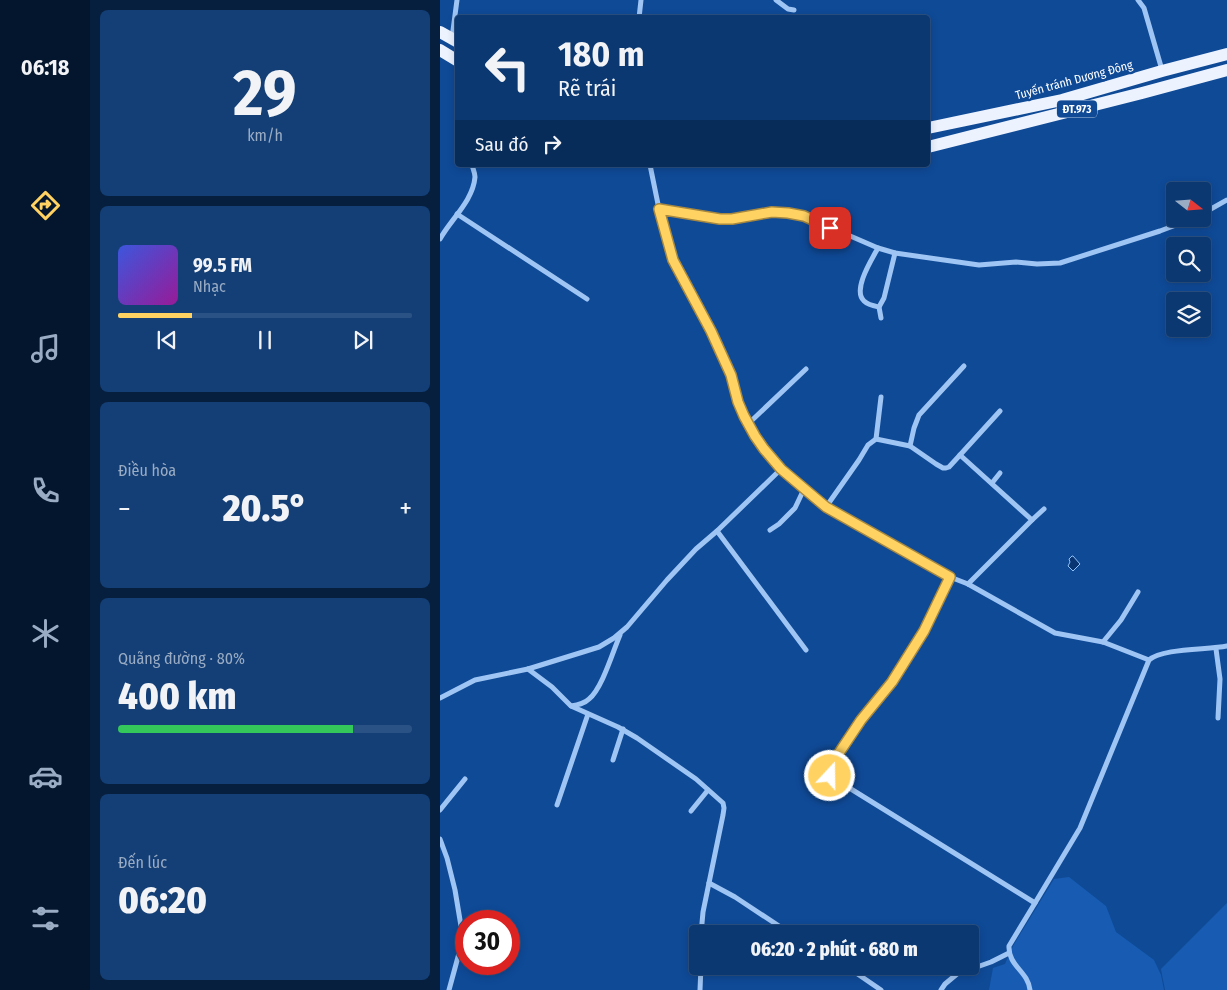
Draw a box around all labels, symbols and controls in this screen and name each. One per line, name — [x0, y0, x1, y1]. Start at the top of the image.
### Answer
text: 180 m — [558, 33, 644, 75]
icon: left — [475, 35, 540, 100]
text: 06:18 — [21, 54, 69, 81]
text: 29 — [233, 54, 297, 132]
street label: Tuyến tránh Dương Đông — [1014, 57, 1135, 102]
text: Rẽ trái — [558, 75, 616, 102]
road number: ĐT.973 — [1057, 100, 1097, 118]
text: km/h — [247, 126, 283, 145]
icon: right — [538, 130, 566, 158]
text: Sau đó — [475, 133, 528, 156]
north arrow — [1166, 182, 1211, 228]
map controls — [1166, 182, 1211, 337]
icon: directions — [28, 188, 63, 223]
pin — [809, 207, 851, 249]
icon: arrive — [816, 214, 844, 242]
button: search — [1166, 237, 1211, 282]
text: 99.5 FM — [193, 254, 252, 277]
text: Nhạc — [193, 277, 226, 296]
button: layers — [1166, 292, 1211, 337]
icon: previous — [153, 326, 181, 354]
icon: pause — [251, 326, 279, 354]
icon: next — [349, 326, 377, 354]
icon: music — [28, 331, 63, 366]
text: Điều hòa — [118, 461, 176, 480]
icon: phone — [28, 473, 63, 508]
text: 20.5° — [223, 485, 307, 531]
text: − — [118, 492, 131, 525]
text: + — [399, 492, 412, 525]
icon: climate — [28, 616, 63, 651]
text: Quãng đường · 80% — [118, 649, 245, 668]
text: 400 km — [118, 673, 236, 719]
position arrow — [803, 749, 855, 801]
icon: car — [28, 759, 63, 794]
text: Đến lúc — [118, 853, 167, 872]
text: 06:20 — [118, 877, 207, 923]
icon: filters — [28, 901, 63, 936]
speed limit sign: 30 — [455, 910, 520, 975]
text: 06:20 · 2 phút · 680 m — [750, 938, 918, 961]

